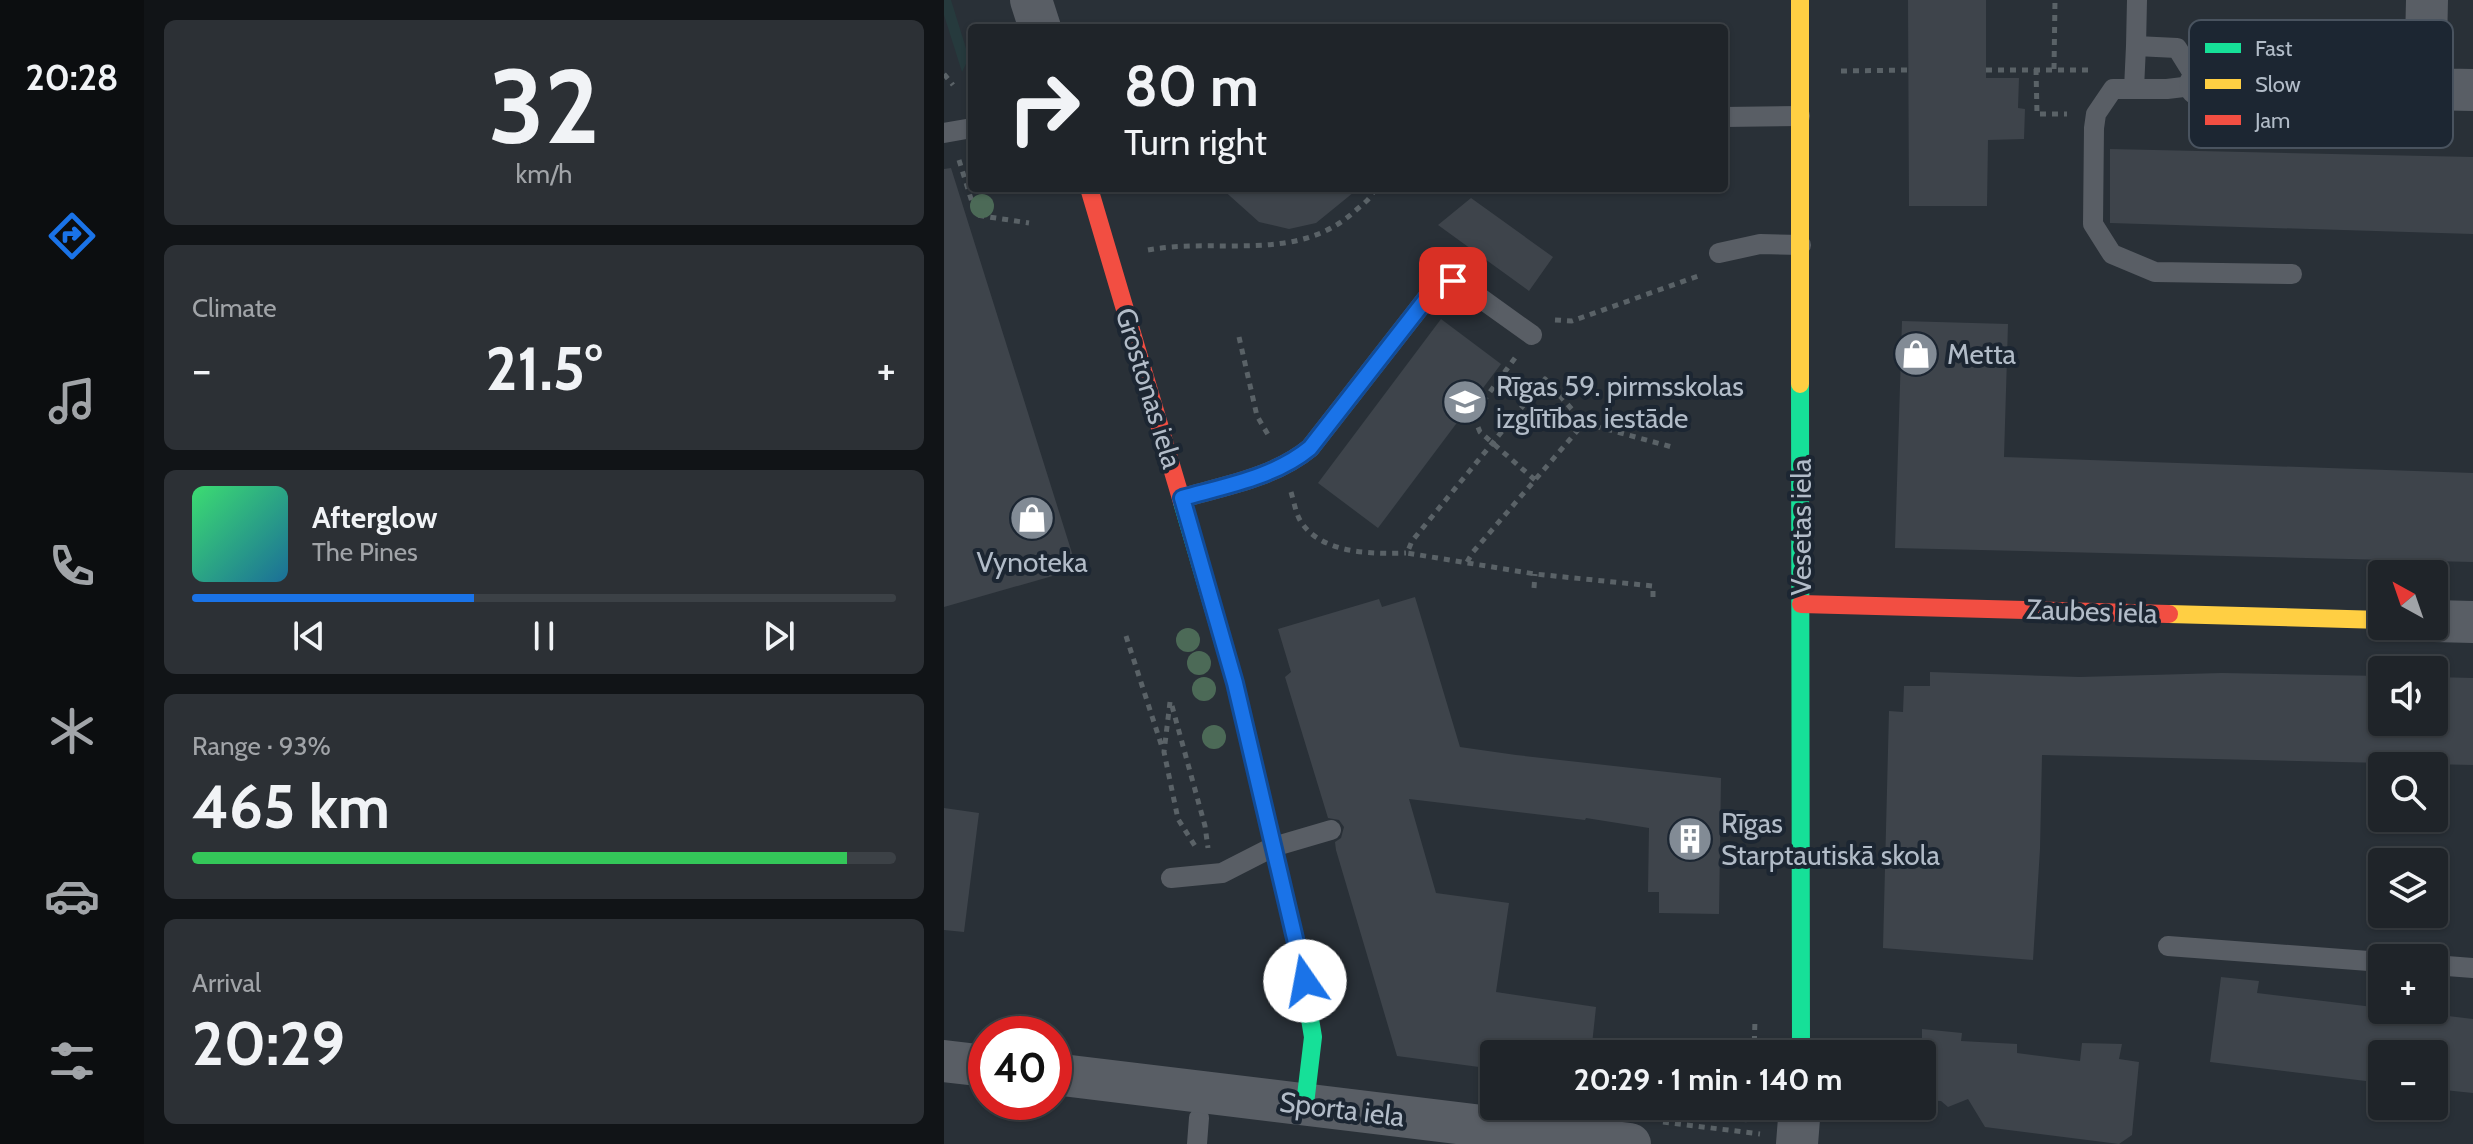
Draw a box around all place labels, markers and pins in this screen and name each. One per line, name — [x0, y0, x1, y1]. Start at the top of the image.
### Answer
pin — [1419, 247, 1487, 315]
shop icon: Metta — [1892, 330, 1940, 378]
place label: Metta — [1947, 337, 2017, 371]
place label: Rīgas 59. pirmsskolas izglītības iestāde — [1496, 369, 1744, 435]
school or university icon: Rīgas 59. pirmsskolas izglītības iestāde — [1441, 378, 1489, 426]
shop icon: Vynoteka — [1008, 494, 1056, 542]
place label: Vynoteka — [976, 545, 1088, 579]
place label: Rīgas Starptautiskā skola — [1721, 806, 1940, 872]
building icon: Rīgas Starptautiskā skola — [1666, 815, 1714, 863]

